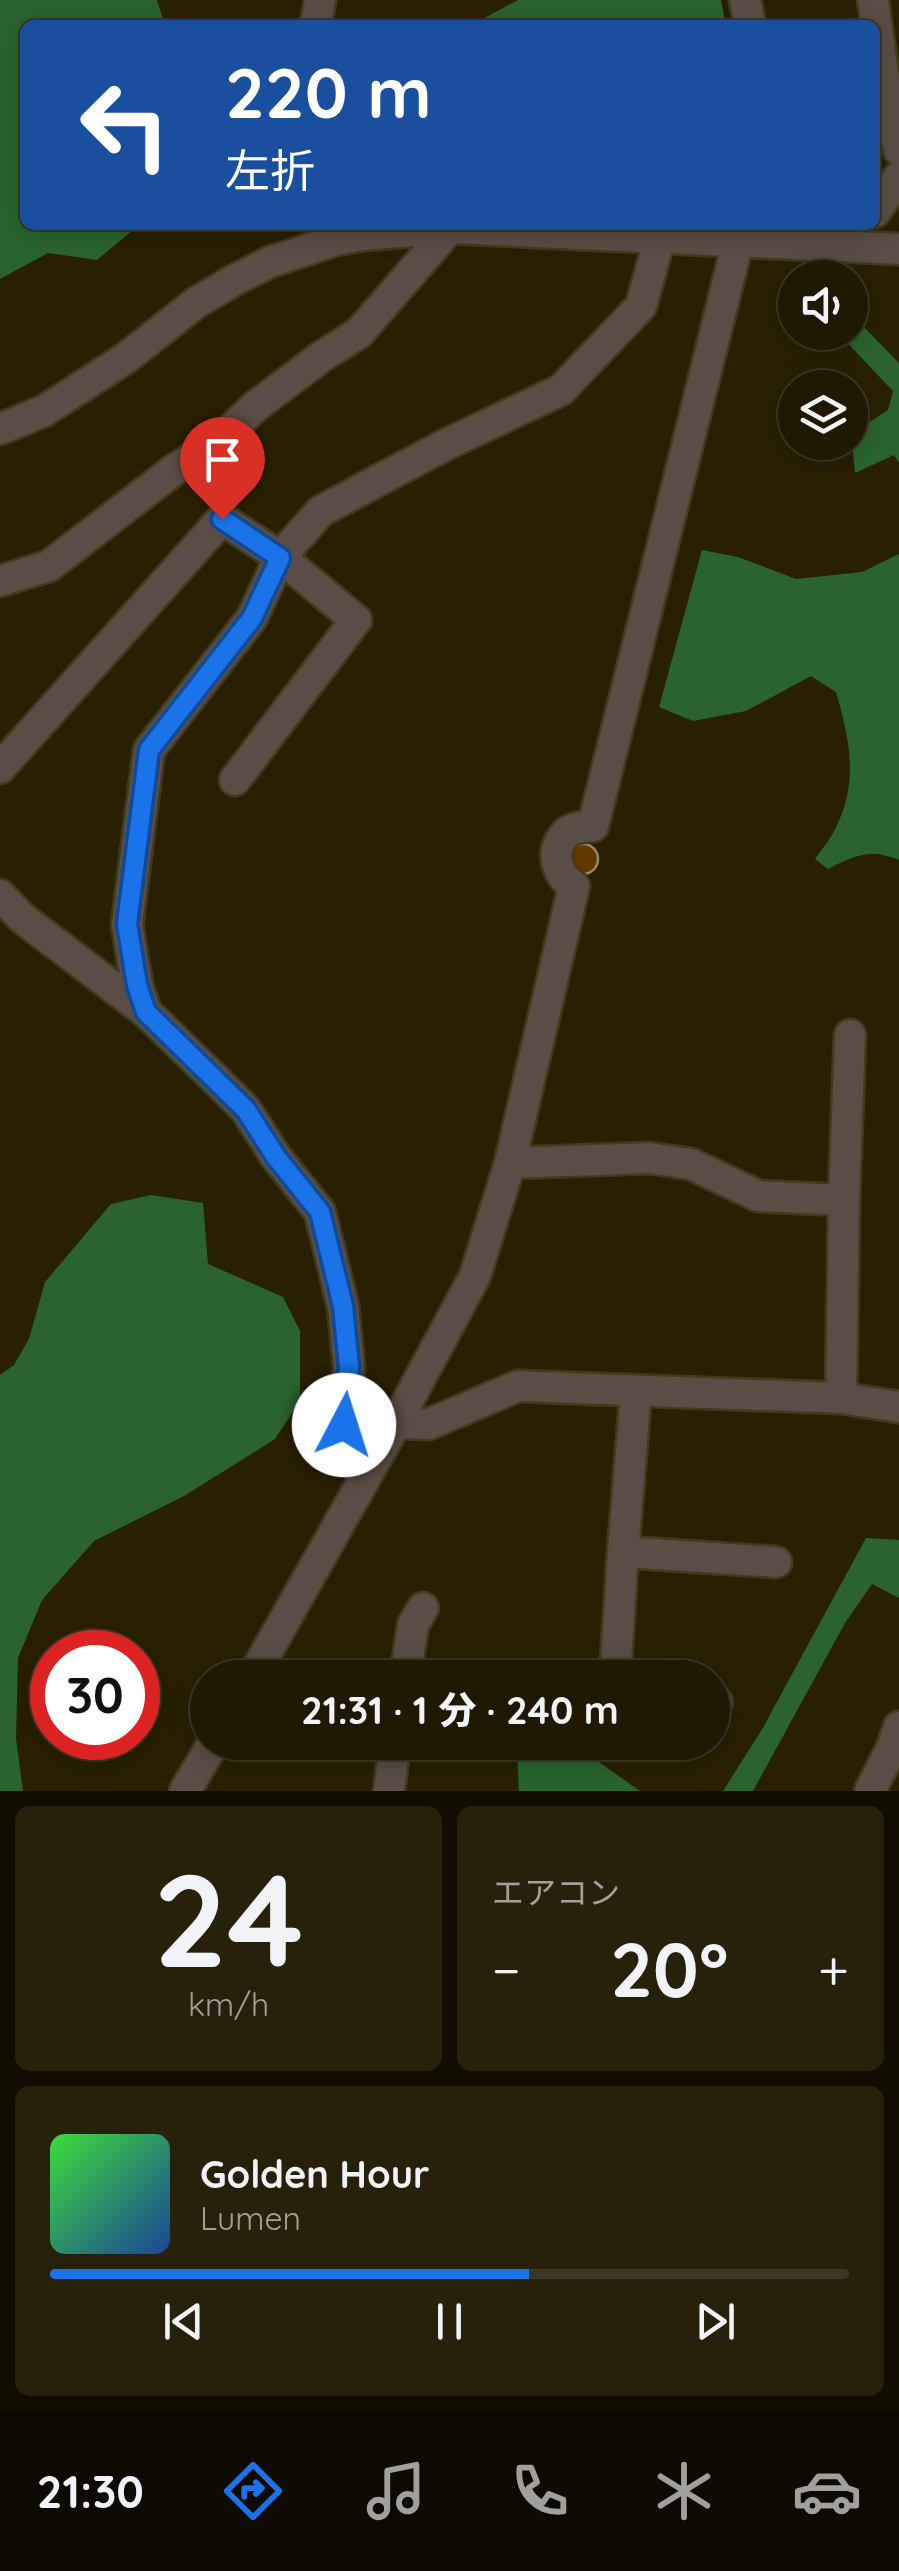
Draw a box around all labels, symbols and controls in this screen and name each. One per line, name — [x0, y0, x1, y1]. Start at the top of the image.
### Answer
text: 220 m — [225, 48, 432, 136]
icon: left — [60, 60, 190, 190]
text: 左折 — [225, 142, 315, 198]
map controls — [778, 260, 868, 460]
button: sound — [778, 260, 868, 350]
button: layers — [778, 370, 868, 460]
pin — [180, 417, 265, 520]
icon: arrive — [195, 432, 250, 487]
position arrow — [292, 1373, 396, 1477]
speed limit sign: 30 — [30, 1630, 160, 1760]
text: 21:31 · 1 分 · 240 m — [301, 1686, 619, 1734]
text: 24 — [153, 1837, 304, 2000]
text: エアコン — [492, 1872, 620, 1912]
text: 20° — [610, 1922, 728, 2016]
text: − — [492, 1935, 521, 2004]
text: + — [818, 1935, 849, 2004]
text: km/h — [188, 1984, 269, 2024]
text: Golden Hour — [200, 2150, 429, 2198]
text: Lumen — [200, 2198, 301, 2238]
icon: previous — [156, 2294, 211, 2349]
icon: pause — [422, 2294, 477, 2349]
icon: next — [688, 2294, 743, 2349]
icon: directions — [218, 2456, 288, 2526]
icon: music — [361, 2456, 431, 2526]
icon: phone — [505, 2456, 575, 2526]
icon: climate — [649, 2456, 719, 2526]
icon: car — [792, 2456, 862, 2526]
text: 21:30 — [37, 2463, 144, 2519]

